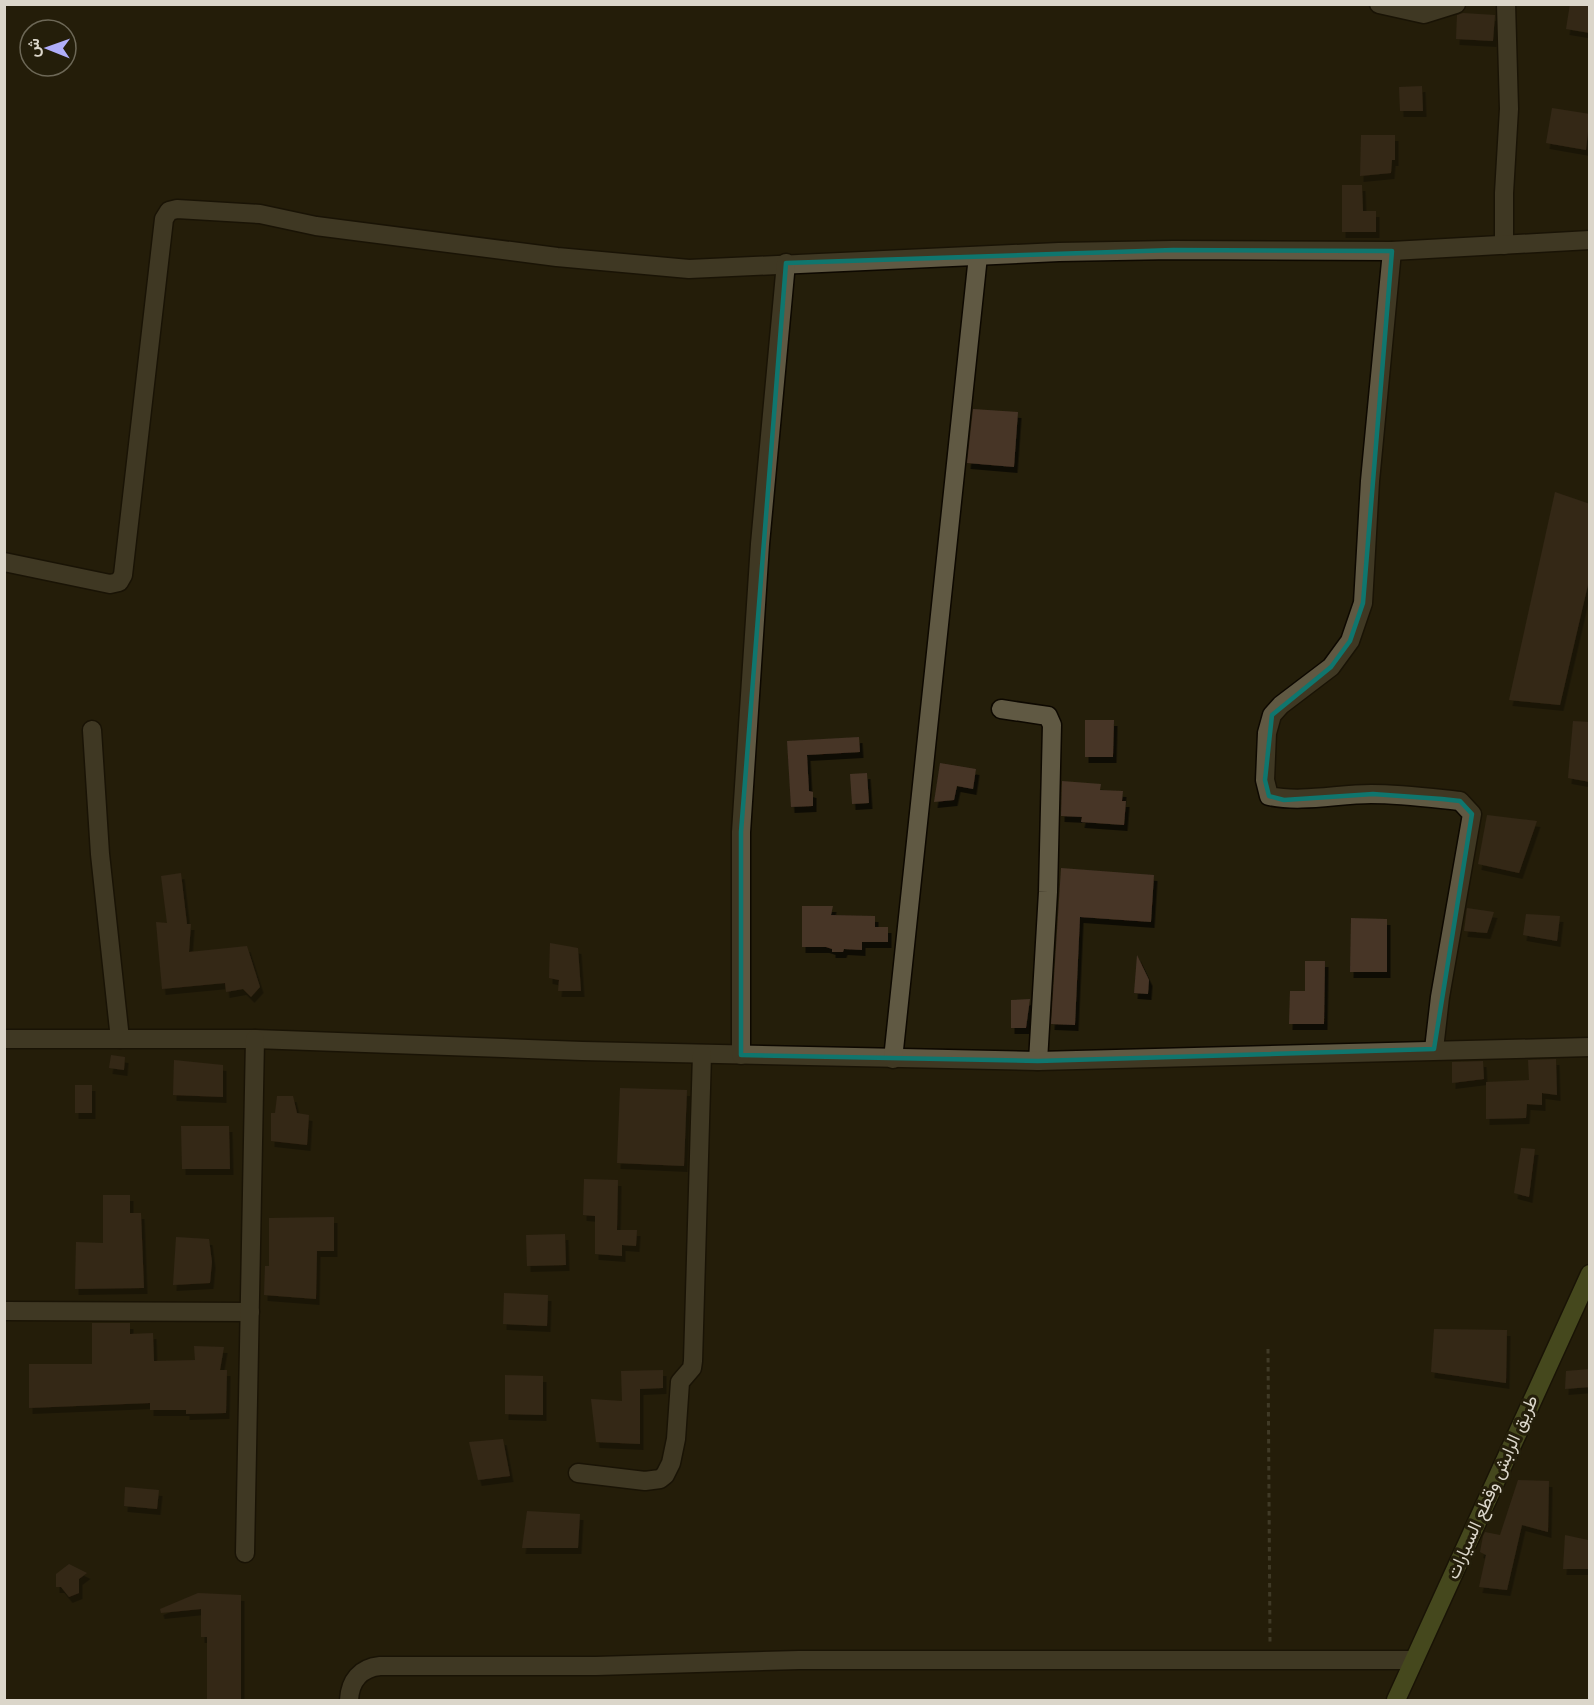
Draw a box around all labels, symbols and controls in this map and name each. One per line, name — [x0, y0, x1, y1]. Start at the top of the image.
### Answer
north arrow — [18, 18, 78, 78]
text: ش — [23, 38, 44, 58]
street label: طريق الرابش وقطع السيارات — [1441, 1391, 1543, 1583]

